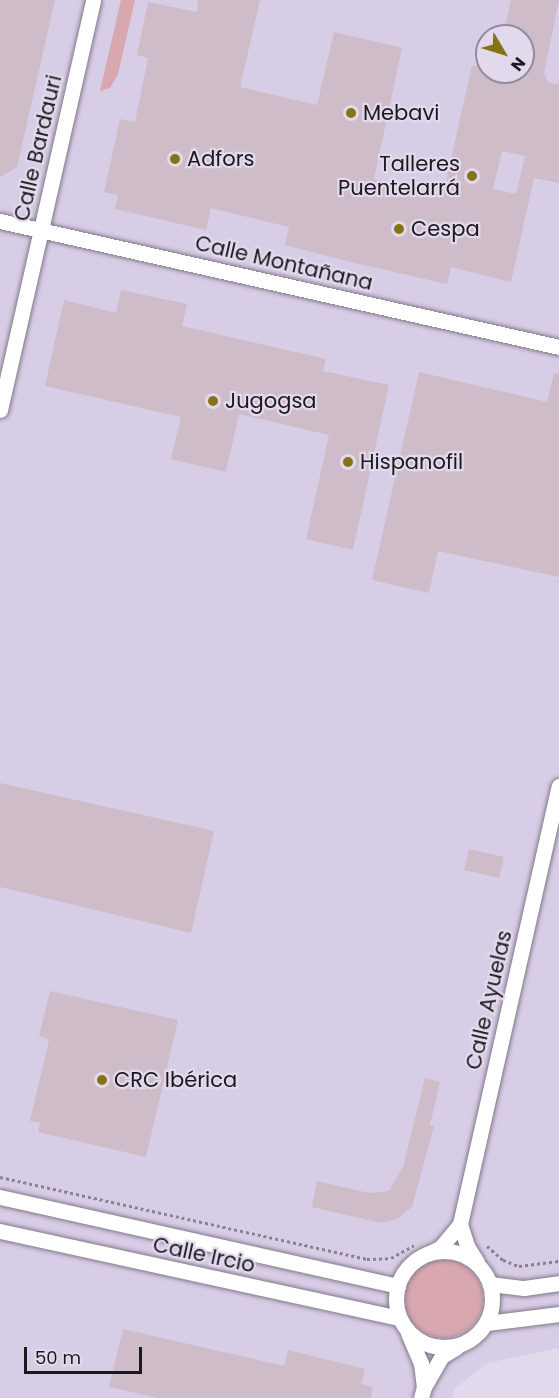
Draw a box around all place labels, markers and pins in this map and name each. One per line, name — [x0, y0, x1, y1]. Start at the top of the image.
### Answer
place label: Mebavi — [363, 100, 439, 126]
marker: Mebavi — [344, 106, 358, 120]
place label: Adfors — [187, 146, 254, 172]
place label: Talleres Puentelarrá — [338, 151, 460, 201]
marker: Adfors — [168, 152, 182, 166]
marker: Talleres Puentelarrá — [465, 169, 479, 183]
place label: Cespa — [411, 216, 480, 242]
marker: Cespa — [392, 222, 406, 236]
place label: Jugogsa — [225, 388, 317, 414]
marker: Jugogsa — [206, 394, 220, 408]
place label: Hispanofil — [360, 449, 463, 475]
marker: Hispanofil — [341, 455, 355, 469]
place label: CRC Ibérica — [114, 1067, 237, 1093]
marker: CRC Ibérica — [95, 1073, 109, 1087]

